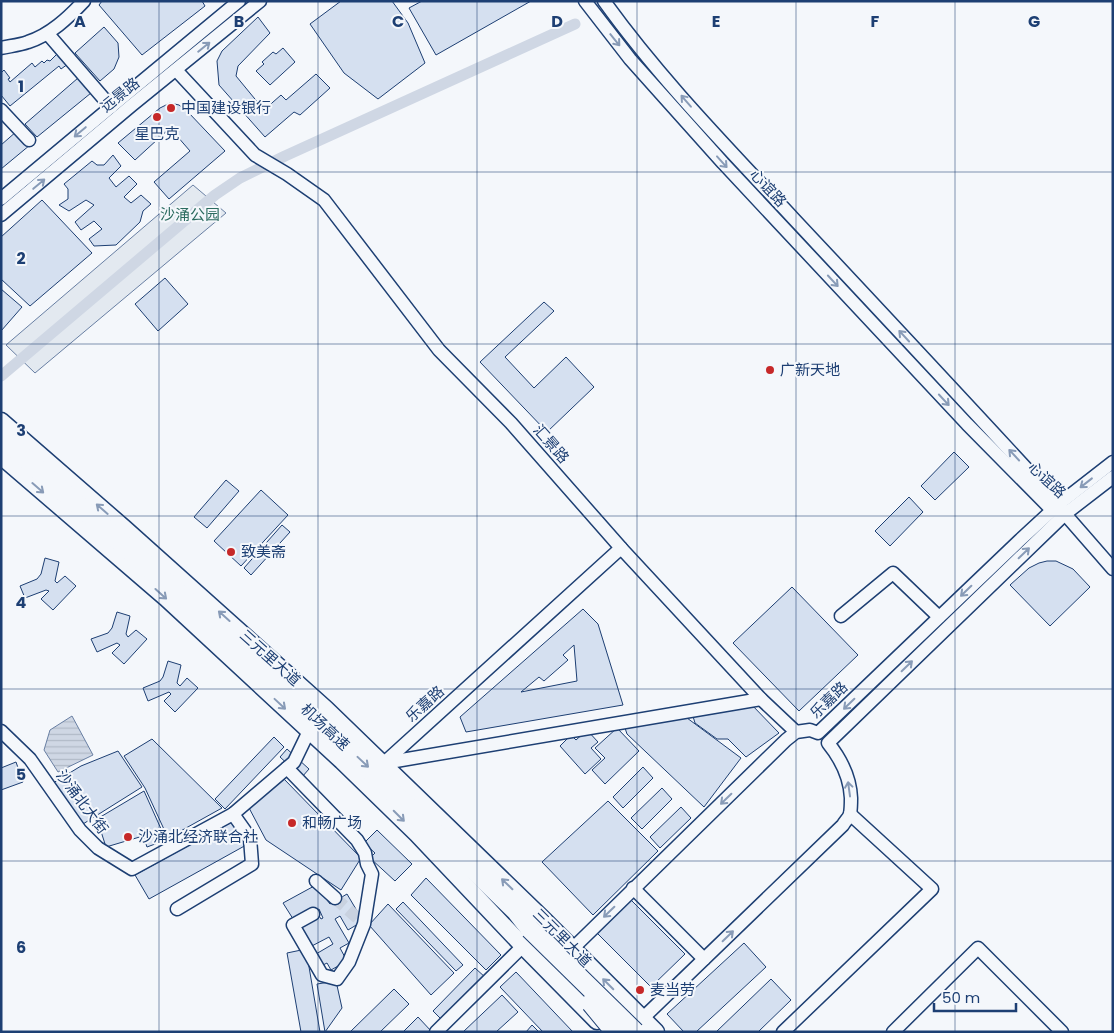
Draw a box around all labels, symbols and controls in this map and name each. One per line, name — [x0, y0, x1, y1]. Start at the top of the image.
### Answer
text: A — [74, 10, 86, 33]
text: B — [234, 10, 244, 33]
text: C — [392, 10, 404, 33]
text: D — [551, 10, 563, 33]
text: E — [712, 10, 720, 33]
text: F — [871, 10, 880, 33]
text: G — [1028, 10, 1040, 33]
one-way arrow — [610, 33, 620, 47]
one-way arrow — [198, 41, 211, 53]
street label: 远景路 — [96, 72, 144, 117]
text: 1 — [18, 75, 24, 98]
one-way arrow — [680, 95, 692, 108]
place label: 中国建设银行 — [181, 97, 271, 118]
marker: 中国建设银行 — [165, 102, 177, 114]
marker: 星巴克 — [151, 111, 163, 123]
place label: 星巴克 — [134, 123, 180, 144]
one-way arrow — [74, 127, 87, 138]
one-way arrow — [716, 155, 728, 168]
street label: 心谊路 — [745, 164, 791, 211]
one-way arrow — [32, 178, 45, 189]
park label: 沙涌公园 — [160, 204, 220, 225]
text: 2 — [16, 247, 26, 270]
one-way arrow — [827, 274, 839, 287]
one-way arrow — [898, 330, 910, 342]
place label: 广新天地 — [780, 359, 840, 380]
marker: 广新天地 — [764, 364, 776, 376]
one-way arrow — [938, 393, 950, 406]
text: 3 — [16, 419, 26, 442]
street label: 汇景路 — [529, 420, 574, 468]
one-way arrow — [1009, 448, 1020, 461]
street label: 心谊路 — [1024, 457, 1071, 503]
one-way arrow — [1079, 478, 1093, 488]
one-way arrow — [32, 482, 45, 493]
one-way arrow — [95, 503, 108, 515]
place label: 致美斋 — [241, 541, 286, 562]
marker: 致美斋 — [225, 546, 237, 558]
one-way arrow — [1017, 547, 1030, 559]
one-way arrow — [960, 585, 972, 598]
one-way arrow — [155, 588, 168, 600]
text: 4 — [16, 591, 27, 614]
one-way arrow — [217, 611, 230, 622]
street label: 三元里大道 — [235, 625, 305, 691]
one-way arrow — [901, 660, 913, 672]
street label: 乐嘉路 — [805, 676, 852, 723]
street label: 乐嘉路 — [401, 681, 448, 726]
one-way arrow — [274, 698, 287, 710]
street label: 机场高速 — [296, 698, 354, 755]
one-way arrow — [843, 698, 855, 710]
one-way arrow — [356, 756, 369, 768]
text: 5 — [16, 763, 26, 786]
street label: 沙涌北大街 — [51, 765, 113, 838]
one-way arrow — [844, 781, 854, 797]
one-way arrow — [719, 793, 732, 805]
one-way arrow — [392, 809, 404, 821]
place label: 和畅广场 — [302, 812, 362, 833]
marker: 和畅广场 — [286, 817, 298, 829]
place label: 沙涌北经济联合社 — [138, 826, 258, 847]
marker: 沙涌北经济联合社 — [122, 831, 134, 843]
one-way arrow — [501, 878, 514, 890]
street label: 三元里大道 — [528, 904, 596, 972]
one-way arrow — [603, 906, 615, 918]
one-way arrow — [722, 930, 735, 942]
text: 6 — [16, 936, 26, 959]
one-way arrow — [602, 978, 615, 990]
place label: 麦当劳 — [650, 979, 695, 1000]
scale bar — [934, 980, 1016, 1012]
marker: 麦当劳 — [634, 984, 646, 996]
text: 50 m — [942, 987, 980, 1008]

